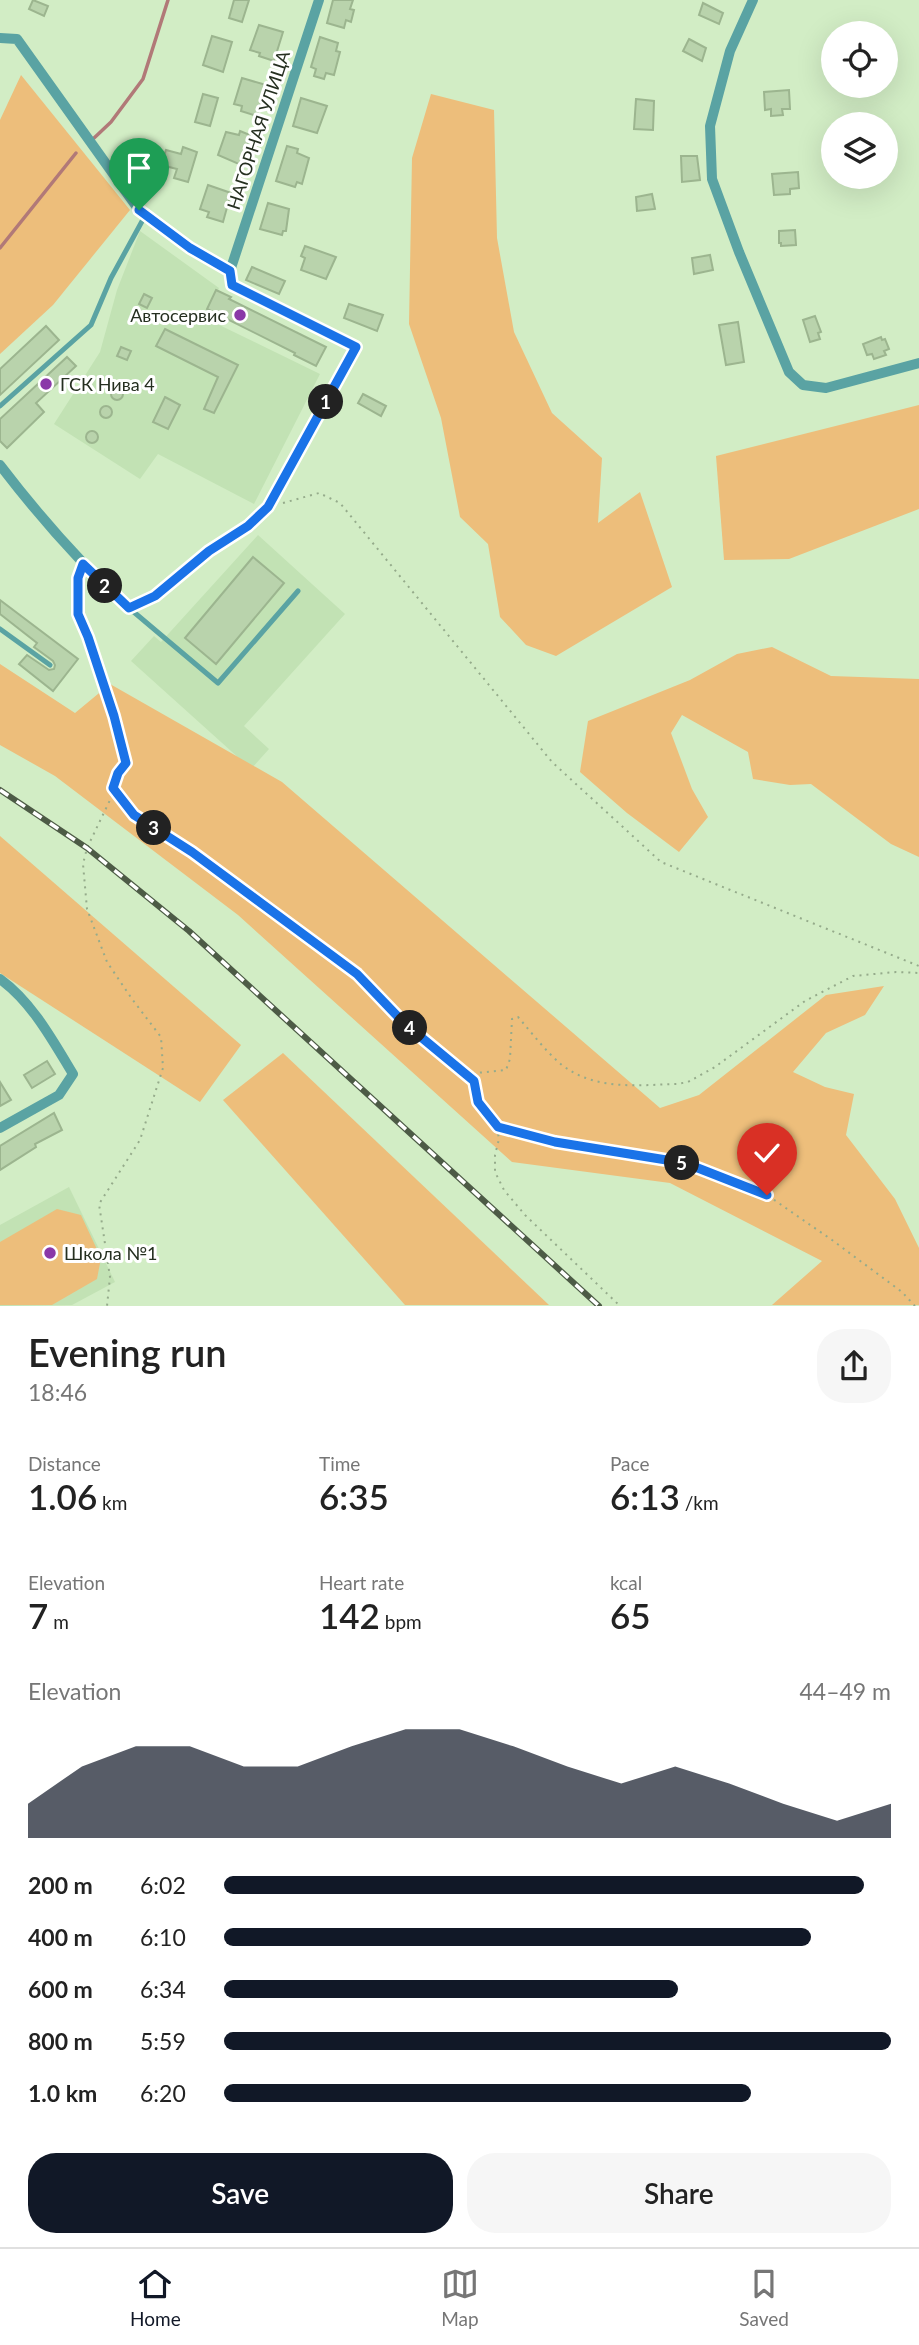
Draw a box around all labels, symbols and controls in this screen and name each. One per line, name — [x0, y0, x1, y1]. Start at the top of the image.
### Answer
map controls — [821, 21, 898, 189]
button: locate — [821, 21, 898, 98]
street label: НАГОРНАЯ УЛИЦА — [222, 47, 294, 212]
button: layers — [821, 112, 898, 189]
pin — [109, 138, 169, 210]
icon: arrive — [120, 149, 158, 187]
place label: Автосервис — [130, 304, 226, 326]
marker: Автосервис — [232, 307, 248, 323]
place label: ГСК Нива 4 — [60, 373, 155, 395]
marker: ГСК Нива 4 — [38, 376, 54, 392]
pin: 1 — [308, 384, 344, 420]
text: 1 — [320, 390, 331, 413]
pin: 2 — [88, 568, 122, 604]
text: 2 — [99, 574, 110, 597]
pin: 3 — [136, 810, 172, 846]
text: 3 — [148, 816, 159, 839]
pin: 4 — [392, 1010, 428, 1046]
text: 4 — [404, 1016, 415, 1039]
pin — [737, 1123, 797, 1195]
icon: check — [748, 1134, 786, 1172]
pin: 5 — [664, 1146, 700, 1180]
text: 5 — [676, 1151, 687, 1174]
place label: Школа №1 — [64, 1242, 158, 1264]
marker: Школа №1 — [42, 1245, 58, 1261]
text: Evening run — [28, 1329, 227, 1375]
button: share — [817, 1329, 891, 1403]
text: 18:46 — [28, 1378, 87, 1406]
text: Distance — [28, 1452, 101, 1475]
text: Time — [319, 1452, 360, 1475]
text: Pace — [610, 1452, 649, 1475]
text: 1.06 — [28, 1475, 97, 1517]
text: 6:35 — [319, 1475, 389, 1517]
text: 6:13 — [610, 1475, 680, 1517]
text: km — [97, 1491, 127, 1514]
text: /km — [680, 1491, 719, 1514]
text: Elevation — [28, 1571, 105, 1594]
text: Heart rate — [319, 1571, 404, 1594]
text: kcal — [610, 1571, 642, 1594]
text: 7 — [28, 1594, 48, 1636]
text: 142 — [319, 1594, 380, 1636]
text: 65 — [610, 1594, 651, 1636]
text: m — [48, 1610, 69, 1633]
text: bpm — [380, 1610, 422, 1633]
text: Elevation — [28, 1677, 121, 1705]
text: 44–49 m — [799, 1677, 891, 1705]
text: 200 m — [28, 1871, 93, 1899]
text: 6:02 — [140, 1871, 186, 1899]
text: 400 m — [28, 1923, 93, 1951]
text: 6:10 — [140, 1923, 186, 1951]
text: 600 m — [28, 1975, 93, 2003]
text: 6:34 — [140, 1975, 186, 2003]
text: 800 m — [28, 2027, 93, 2055]
text: 5:59 — [140, 2027, 186, 2055]
text: 1.0 km — [28, 2079, 97, 2107]
text: 6:20 — [140, 2079, 186, 2107]
button: Save — [28, 2153, 453, 2233]
button: Share — [467, 2153, 891, 2233]
tab: Home — [130, 2265, 181, 2330]
tab: Map — [441, 2265, 479, 2330]
tab: Saved — [739, 2265, 789, 2330]

